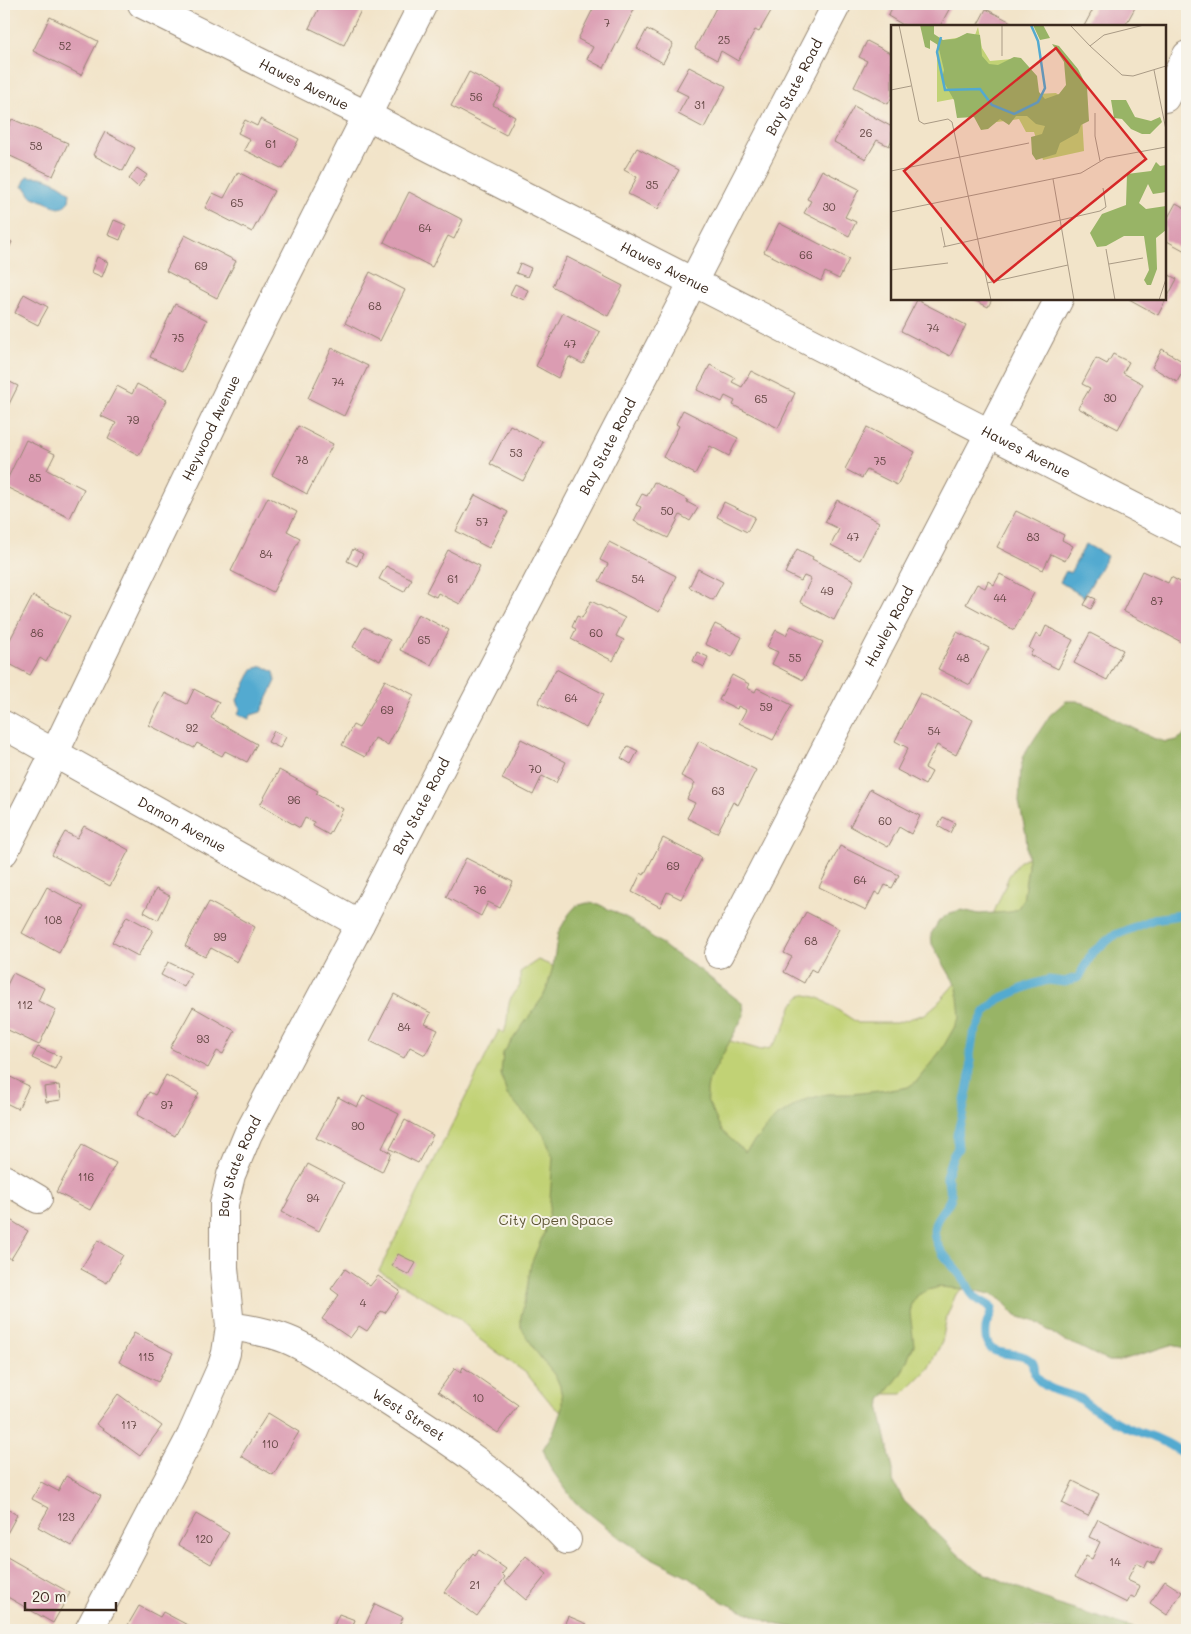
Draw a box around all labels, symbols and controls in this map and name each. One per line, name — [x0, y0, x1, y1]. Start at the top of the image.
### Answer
house number: 7 — [604, 15, 610, 30]
inset map — [891, 25, 1166, 300]
house number: 25 — [718, 32, 730, 47]
street label: Bay State Road — [761, 35, 826, 138]
house number: 52 — [59, 38, 71, 53]
street label: Hawes Avenue — [256, 54, 353, 114]
house number: 56 — [469, 89, 483, 104]
house number: 31 — [694, 97, 706, 112]
house number: 26 — [860, 125, 872, 140]
house number: 61 — [265, 136, 277, 151]
house number: 58 — [29, 138, 43, 153]
house number: 35 — [646, 177, 658, 192]
house number: 65 — [230, 195, 244, 210]
house number: 30 — [822, 199, 836, 214]
house number: 64 — [418, 220, 432, 235]
street label: Hawes Avenue — [618, 237, 713, 298]
house number: 66 — [799, 247, 813, 262]
house number: 69 — [194, 258, 208, 273]
house number: 68 — [368, 298, 382, 313]
house number: 74 — [927, 320, 940, 335]
house number: 75 — [172, 330, 184, 345]
house number: 47 — [564, 336, 576, 351]
street label: Heywood Avenue — [177, 372, 244, 484]
house number: 74 — [332, 374, 345, 389]
house number: 30 — [1103, 390, 1117, 405]
house number: 65 — [754, 391, 768, 406]
street label: Bay State Road — [574, 395, 640, 498]
house number: 79 — [127, 412, 140, 427]
street label: Hawes Avenue — [978, 421, 1074, 482]
house number: 53 — [510, 445, 523, 460]
house number: 78 — [296, 452, 309, 467]
house number: 75 — [874, 453, 886, 468]
house number: 85 — [28, 470, 42, 485]
house number: 50 — [660, 503, 674, 518]
house number: 57 — [476, 514, 488, 529]
house number: 47 — [847, 529, 859, 544]
house number: 83 — [1026, 529, 1040, 544]
house number: 84 — [259, 546, 273, 561]
house number: 61 — [447, 571, 459, 586]
house number: 54 — [632, 571, 645, 586]
house number: 49 — [821, 583, 834, 598]
street label: Hawley Road — [860, 583, 917, 670]
house number: 44 — [994, 590, 1007, 605]
house number: 87 — [1151, 593, 1163, 608]
house number: 86 — [30, 625, 44, 640]
house number: 60 — [589, 625, 603, 640]
house number: 65 — [417, 632, 431, 647]
house number: 55 — [789, 650, 801, 665]
house number: 48 — [956, 650, 970, 665]
house number: 64 — [564, 690, 578, 705]
house number: 59 — [760, 699, 773, 714]
house number: 69 — [380, 702, 394, 717]
house number: 92 — [186, 720, 198, 735]
house number: 54 — [928, 723, 941, 738]
street label: Bay State Road — [388, 754, 454, 857]
house number: 70 — [529, 761, 542, 776]
house number: 63 — [711, 783, 725, 798]
street label: Damon Avenue — [135, 792, 230, 856]
house number: 96 — [287, 792, 301, 807]
house number: 60 — [878, 813, 892, 828]
house number: 69 — [666, 858, 680, 873]
house number: 64 — [853, 872, 867, 887]
house number: 76 — [474, 882, 486, 897]
house number: 108 — [44, 912, 63, 927]
house number: 99 — [213, 929, 227, 944]
house number: 68 — [804, 933, 818, 948]
house number: 112 — [17, 997, 33, 1012]
house number: 84 — [397, 1019, 411, 1034]
house number: 93 — [197, 1031, 210, 1046]
house number: 97 — [161, 1097, 173, 1112]
street label: Bay State Road — [214, 1112, 265, 1217]
house number: 90 — [351, 1118, 365, 1133]
house number: 116 — [78, 1169, 94, 1184]
house number: 94 — [307, 1190, 320, 1205]
park label: City Open Space — [499, 1210, 614, 1229]
house number: 4 — [360, 1295, 367, 1310]
house number: 115 — [138, 1349, 154, 1364]
street label: West Street — [369, 1384, 449, 1445]
house number: 10 — [472, 1390, 484, 1405]
house number: 117 — [121, 1417, 137, 1432]
house number: 110 — [262, 1436, 279, 1451]
house number: 123 — [57, 1509, 75, 1524]
house number: 120 — [195, 1531, 213, 1546]
house number: 14 — [1109, 1554, 1121, 1569]
house number: 21 — [469, 1577, 481, 1592]
scale bar — [25, 1579, 116, 1611]
text: 20 m — [32, 1586, 66, 1606]

